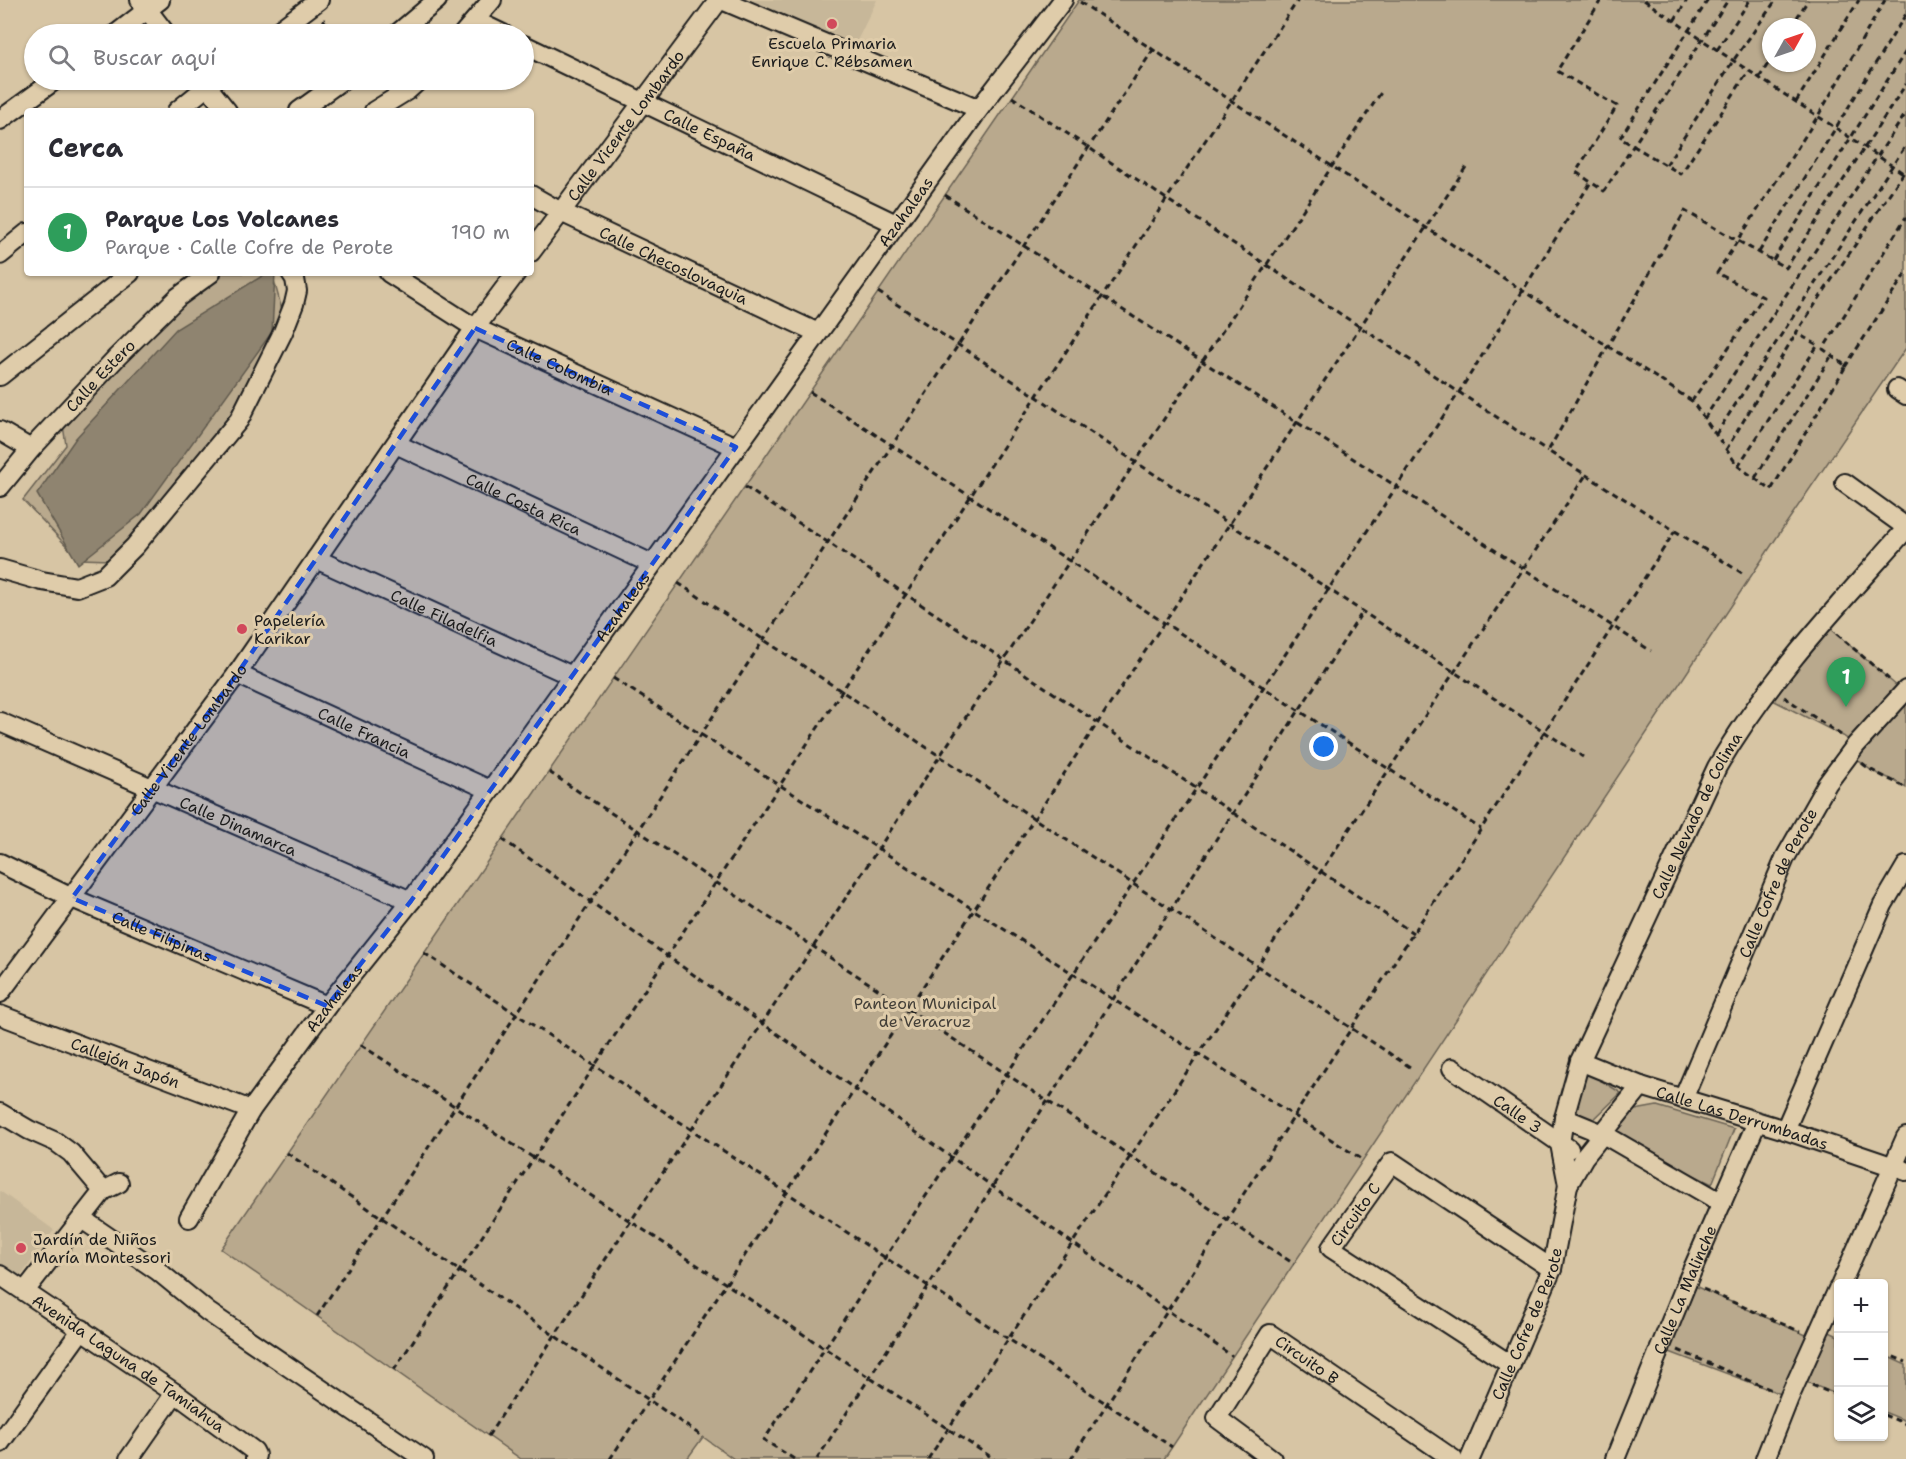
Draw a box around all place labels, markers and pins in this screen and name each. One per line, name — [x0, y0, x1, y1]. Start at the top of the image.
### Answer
marker: Escuela Primaria Enrique C. Rébsamen — [825, 17, 839, 31]
place label: Escuela Primaria Enrique C. Rébsamen — [751, 33, 913, 72]
place label: Papelería Karikar — [254, 610, 325, 649]
marker: Papelería Karikar — [235, 622, 249, 636]
pin: 1 — [1826, 658, 1866, 707]
place label: Jardín de Niños María Montessori — [33, 1229, 171, 1268]
marker: Jardín de Niños María Montessori — [14, 1241, 28, 1255]

